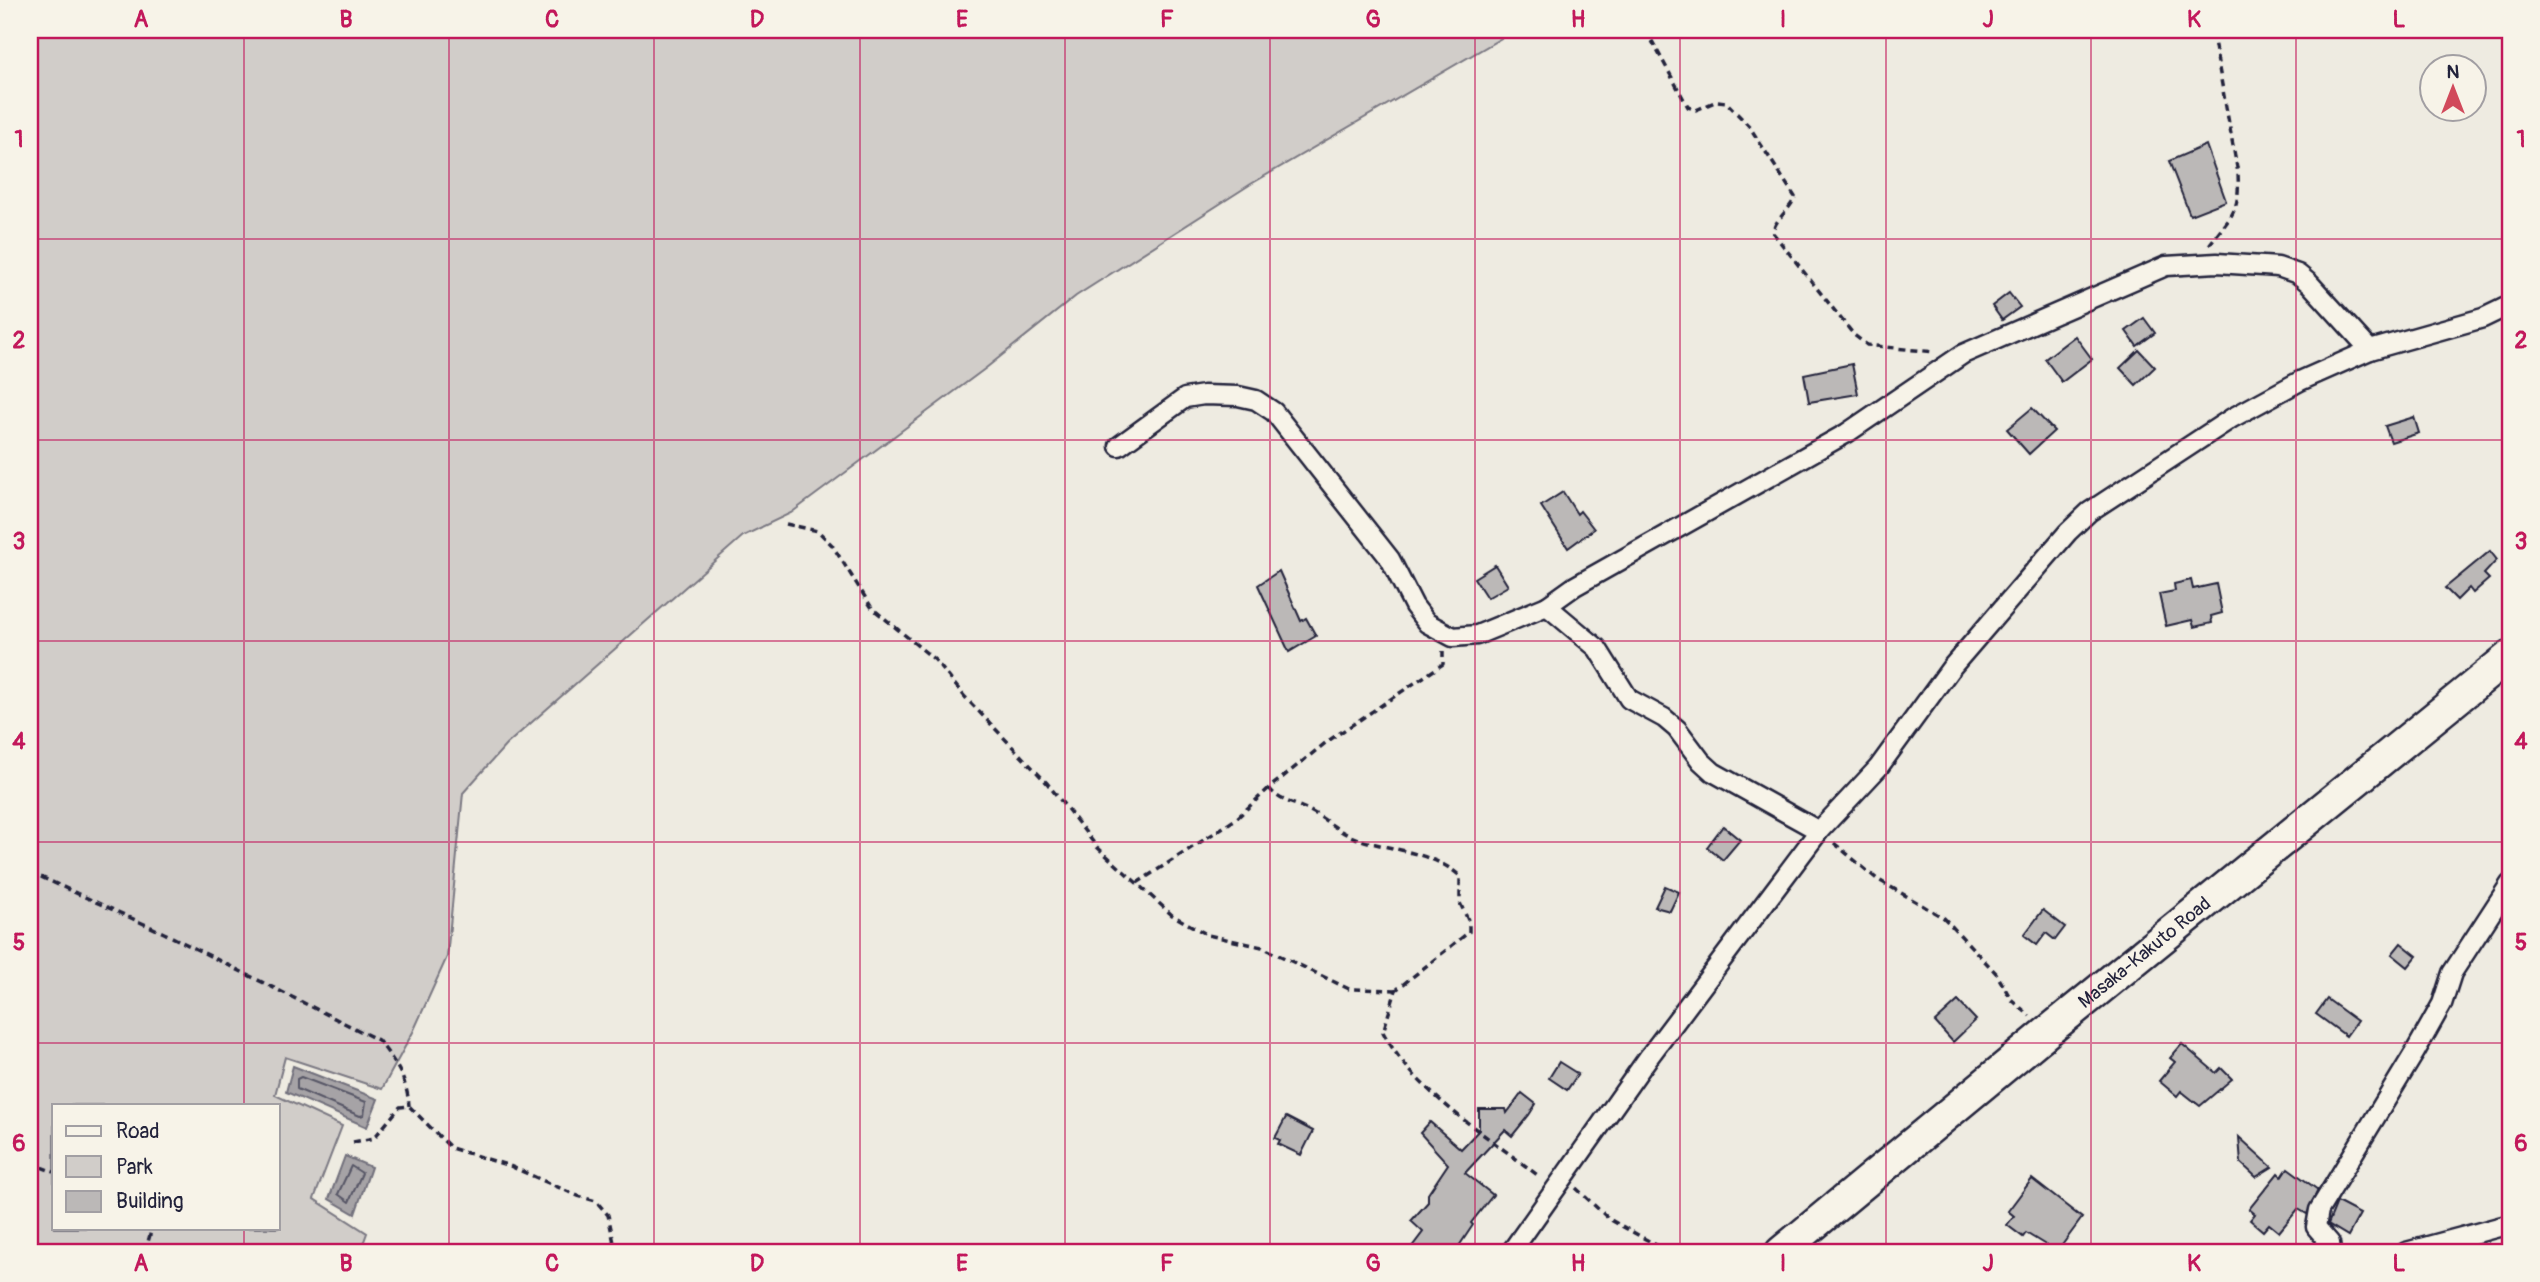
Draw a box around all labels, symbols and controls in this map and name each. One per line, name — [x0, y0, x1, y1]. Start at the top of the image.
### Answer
text: A — [134, 5, 149, 34]
text: B — [339, 5, 353, 34]
text: C — [545, 5, 559, 34]
text: D — [750, 5, 764, 34]
text: E — [956, 5, 968, 34]
text: F — [1160, 5, 1174, 34]
text: G — [1365, 5, 1381, 34]
text: H — [1571, 5, 1585, 34]
text: I — [1780, 5, 1786, 34]
text: J — [1982, 5, 1994, 34]
text: K — [2187, 5, 2201, 34]
text: L — [2393, 5, 2406, 34]
north arrow — [2418, 52, 2488, 122]
text: N — [2447, 60, 2460, 84]
text: 1 — [15, 125, 24, 154]
text: 1 — [2517, 125, 2526, 154]
text: 2 — [13, 326, 26, 355]
text: 2 — [2515, 326, 2528, 355]
text: 3 — [13, 527, 25, 556]
text: 3 — [2515, 527, 2527, 556]
text: 4 — [12, 727, 26, 756]
text: 4 — [2514, 727, 2528, 756]
street label: Masaka-Kakuto Road — [2073, 892, 2216, 1014]
text: 5 — [13, 928, 25, 957]
text: 5 — [2515, 928, 2527, 957]
legend — [52, 1104, 280, 1230]
text: Road — [116, 1118, 160, 1145]
text: 6 — [12, 1129, 26, 1158]
text: 6 — [2514, 1129, 2528, 1158]
text: Park — [116, 1154, 153, 1181]
text: Building — [116, 1188, 183, 1215]
text: A — [134, 1249, 149, 1278]
text: B — [339, 1249, 353, 1278]
text: C — [545, 1249, 559, 1278]
text: D — [750, 1249, 764, 1278]
text: E — [956, 1249, 968, 1278]
text: F — [1160, 1249, 1174, 1278]
text: G — [1365, 1249, 1381, 1278]
text: H — [1571, 1249, 1585, 1278]
text: I — [1780, 1249, 1786, 1278]
text: J — [1982, 1249, 1994, 1278]
text: K — [2187, 1249, 2201, 1278]
text: L — [2393, 1249, 2406, 1278]

